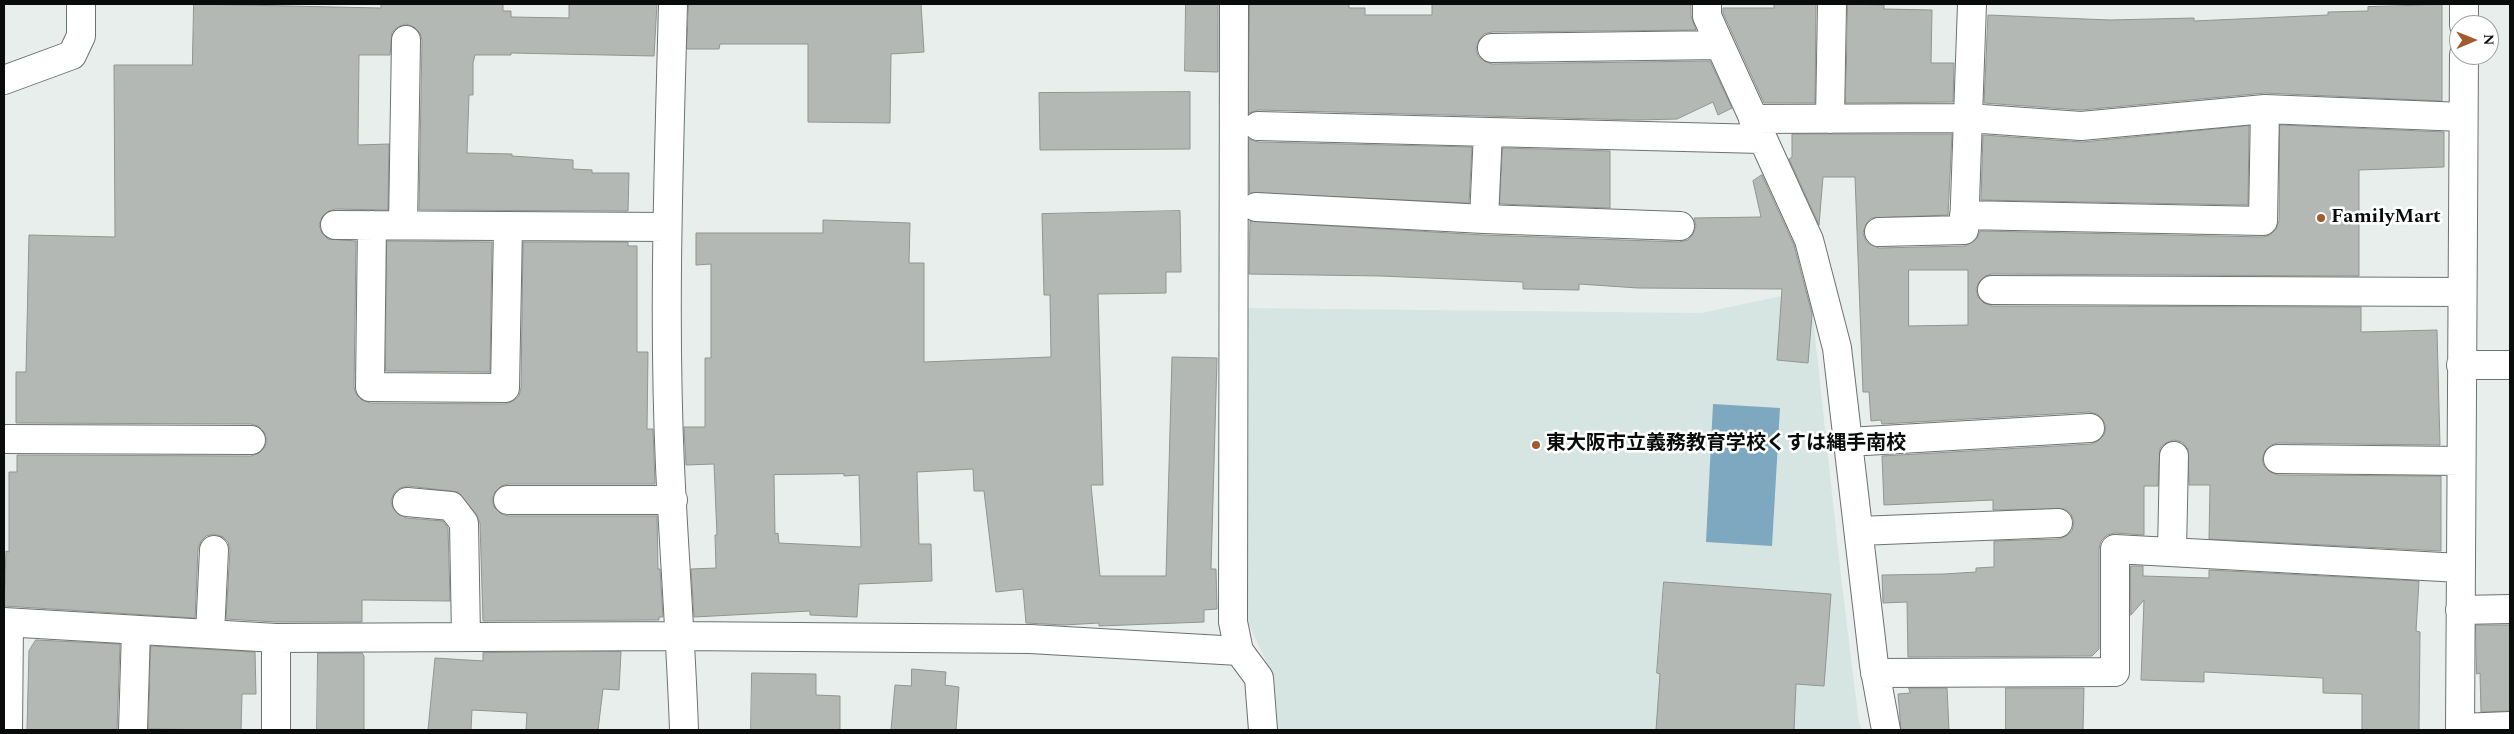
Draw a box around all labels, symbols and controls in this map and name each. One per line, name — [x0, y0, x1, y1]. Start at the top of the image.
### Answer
north arrow — [2449, 15, 2499, 65]
text: N — [2478, 34, 2499, 46]
place label: FamilyMart — [2331, 206, 2441, 230]
marker: FamilyMart — [2315, 212, 2327, 224]
place label: 東大阪市立義務教育学校くすは縄手南校 — [1546, 433, 1906, 457]
marker: 東大阪市立義務教育学校くすは縄手南校 — [1530, 439, 1542, 451]

